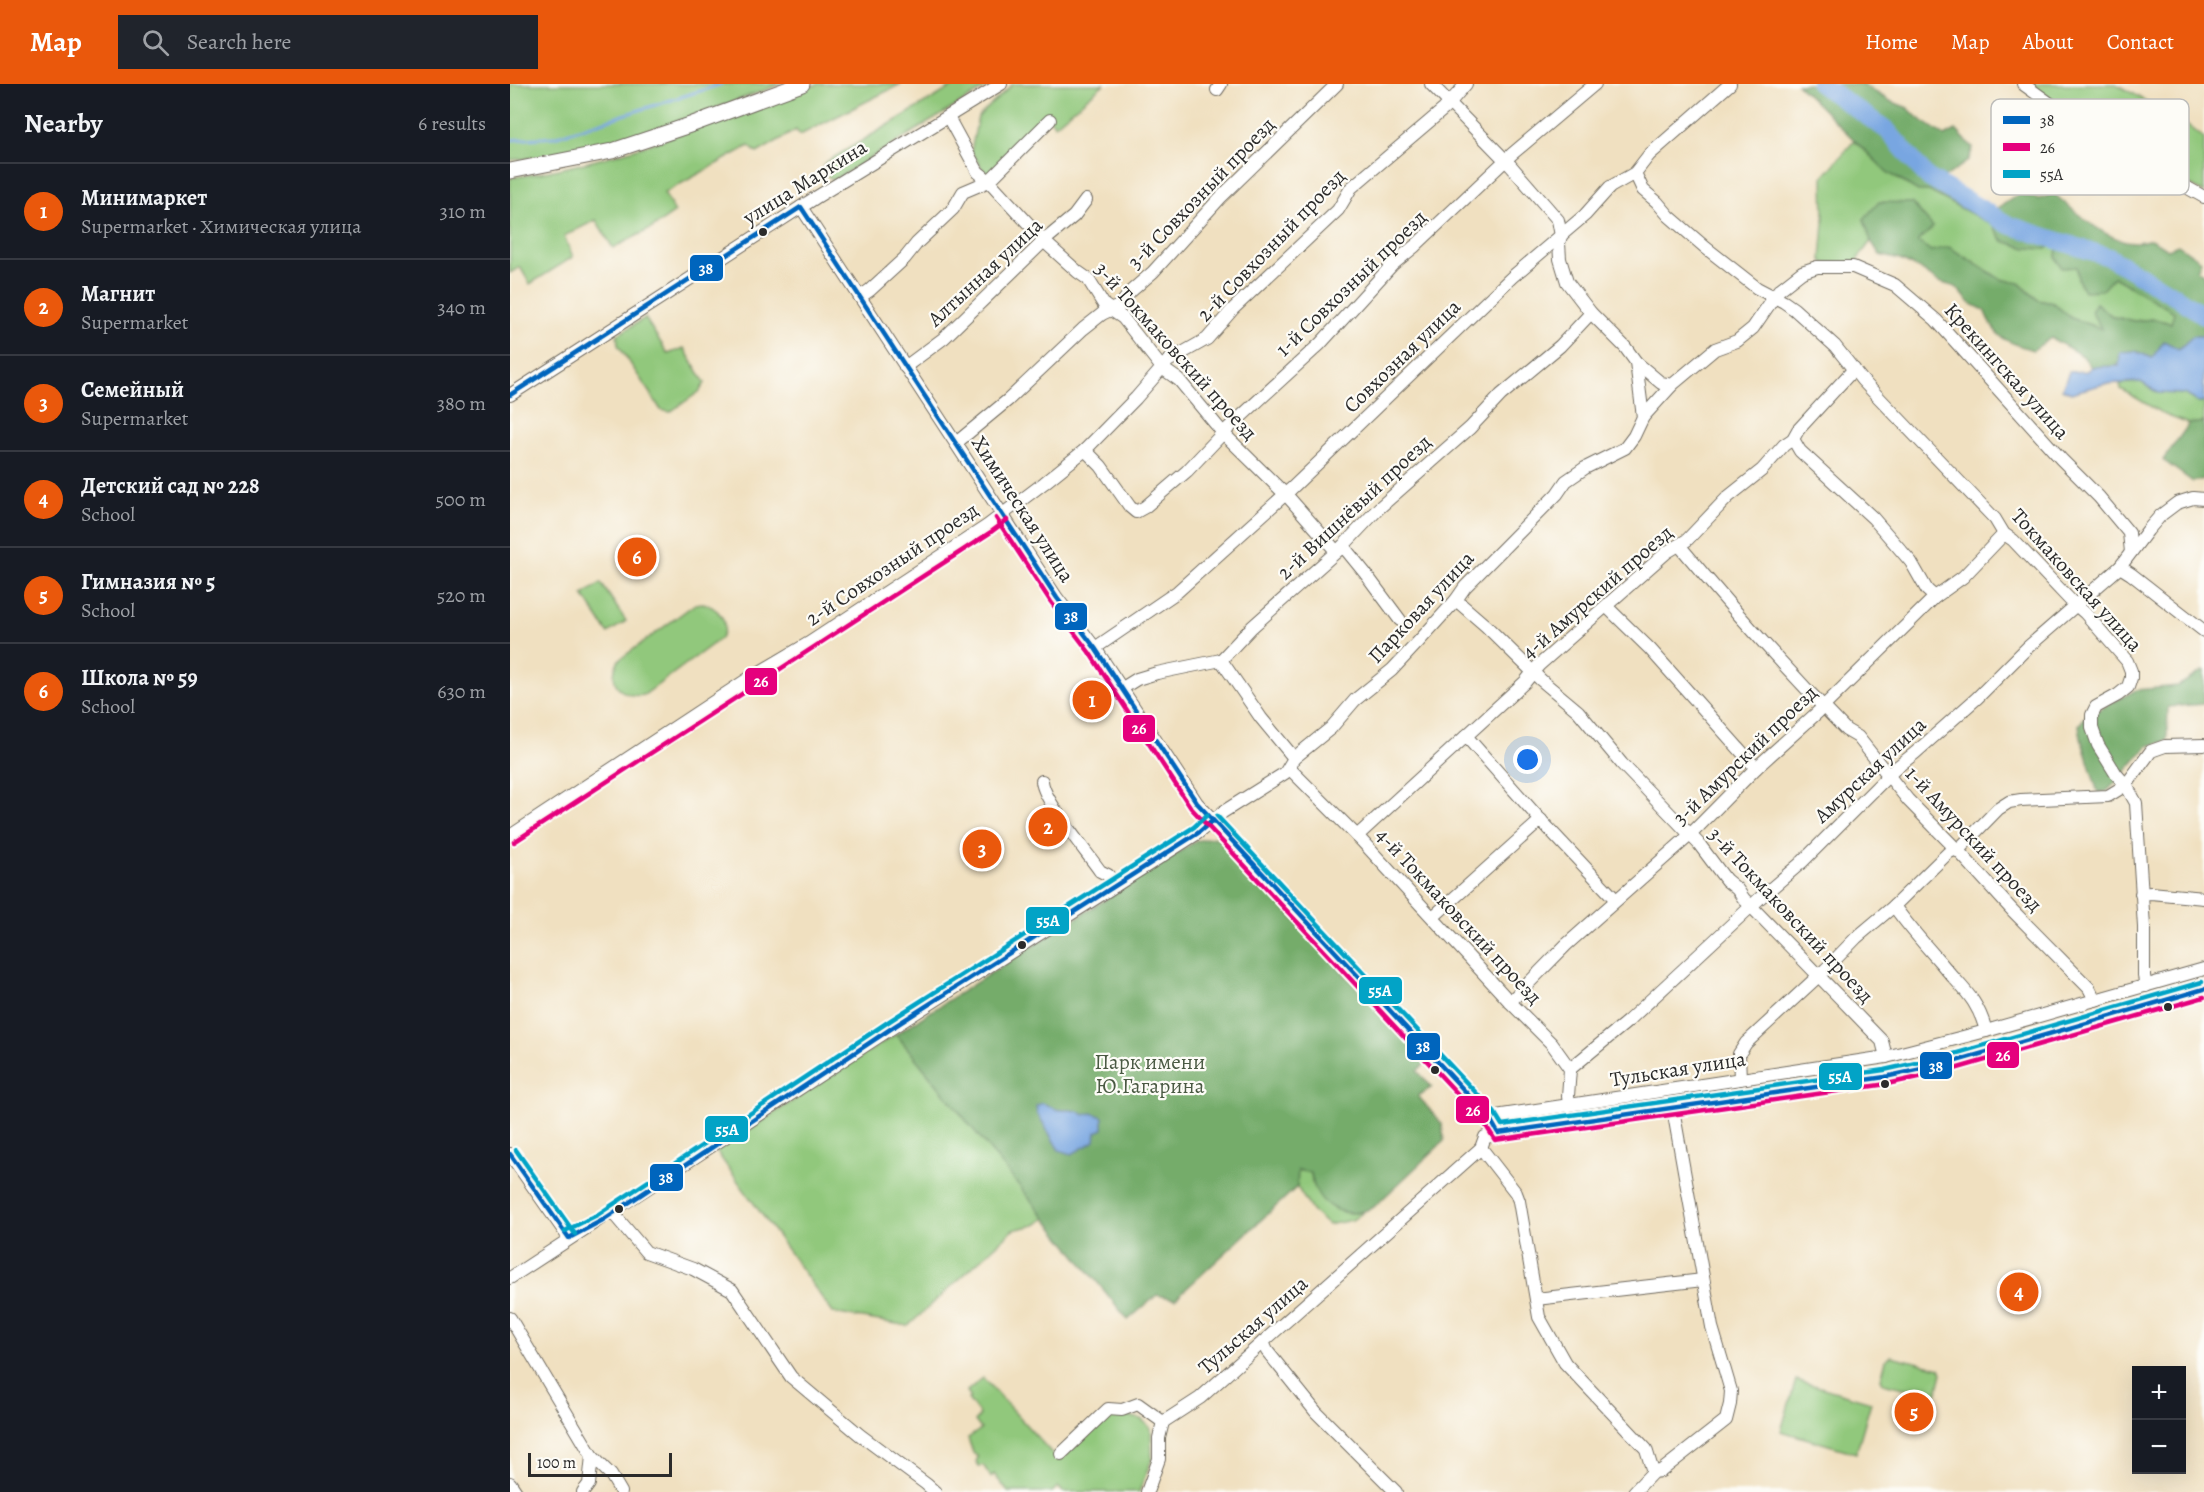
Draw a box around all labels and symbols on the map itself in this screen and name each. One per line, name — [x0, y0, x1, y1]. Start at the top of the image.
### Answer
legend — [1991, 99, 2189, 195]
text: 38 — [2040, 110, 2054, 132]
street label: 3-й Совхозный проезд — [1121, 111, 1281, 275]
street label: улица Маркина — [737, 133, 873, 232]
text: 26 — [2040, 137, 2055, 159]
street label: 2-й Совхозный проезд — [1191, 162, 1351, 328]
text: 55А — [2040, 164, 2064, 186]
street label: 1-й Совхозный проезд — [1269, 204, 1433, 362]
street label: Алтынная улица — [921, 211, 1049, 333]
unlabelled marker — [757, 226, 769, 238]
line badge: 38 — [689, 254, 724, 282]
street label: 3-й Токмаковский проезд — [1088, 256, 1264, 446]
text: 38 — [699, 258, 714, 280]
street label: Совхозная улица — [1337, 293, 1467, 419]
street label: Крекингская улица — [1938, 297, 2076, 446]
street label: 2-й Вишнёвый проезд — [1271, 428, 1437, 586]
street label: Химическая улица — [965, 430, 1081, 588]
street label: 2-й Совхозный проезд — [800, 496, 984, 632]
street label: Токмаковская улица — [2005, 502, 2149, 658]
street label: 4-й Амурский проезд — [1515, 519, 1679, 665]
pin: 6 — [618, 534, 656, 580]
street label: Парковая улица — [1362, 545, 1481, 669]
line badge: 38 — [1054, 602, 1088, 631]
text: 38 — [1064, 606, 1079, 628]
line badge: 26 — [744, 667, 778, 696]
text: 26 — [753, 671, 769, 693]
pin: 1 — [1072, 678, 1112, 722]
street label: 3-й Амурский проезд — [1667, 679, 1823, 831]
street label: Амурская улица — [1807, 711, 1932, 830]
line badge: 26 — [1122, 714, 1156, 743]
text: 26 — [1131, 718, 1147, 740]
your location — [1513, 745, 1542, 774]
street label: 1-й Амурский проезд — [1899, 760, 2049, 918]
pin: 2 — [1028, 804, 1068, 850]
street label: 3-й Токмаковский проезд — [1702, 821, 1880, 1009]
street label: 4-й Токмаковский проезд — [1370, 822, 1548, 1010]
pin: 3 — [962, 826, 1002, 872]
line badge: 55А — [1025, 906, 1070, 935]
text: 55А — [1036, 910, 1061, 932]
unlabelled marker — [1016, 939, 1028, 951]
line badge: 55А — [1358, 976, 1403, 1005]
text: 55А — [1368, 980, 1393, 1002]
unlabelled marker — [2162, 1001, 2174, 1013]
line badge: 38 — [1406, 1032, 1441, 1061]
text: 38 — [1416, 1036, 1431, 1058]
line badge: 26 — [1986, 1041, 2020, 1069]
street label: Тульская улица — [1608, 1044, 1748, 1094]
text: 26 — [1995, 1045, 2011, 1067]
park label: Парк имени Ю.Гагарина — [1095, 1048, 1205, 1100]
line badge: 38 — [1919, 1051, 1953, 1080]
text: 38 — [1929, 1056, 1944, 1078]
line badge: 55А — [1818, 1062, 1863, 1091]
unlabelled marker — [1429, 1064, 1441, 1076]
text: 55А — [1828, 1066, 1853, 1088]
unlabelled marker — [1879, 1078, 1891, 1090]
line badge: 26 — [1455, 1095, 1490, 1124]
text: 26 — [1465, 1100, 1481, 1122]
line badge: 55А — [704, 1115, 749, 1143]
text: 55А — [715, 1119, 740, 1141]
line badge: 38 — [649, 1163, 684, 1192]
text: 38 — [659, 1167, 674, 1189]
unlabelled marker — [613, 1203, 625, 1215]
street label: Тульская улица — [1192, 1269, 1314, 1380]
pin: 4 — [2000, 1270, 2038, 1314]
pin: 5 — [1894, 1390, 1934, 1434]
scale bar — [528, 1450, 672, 1478]

